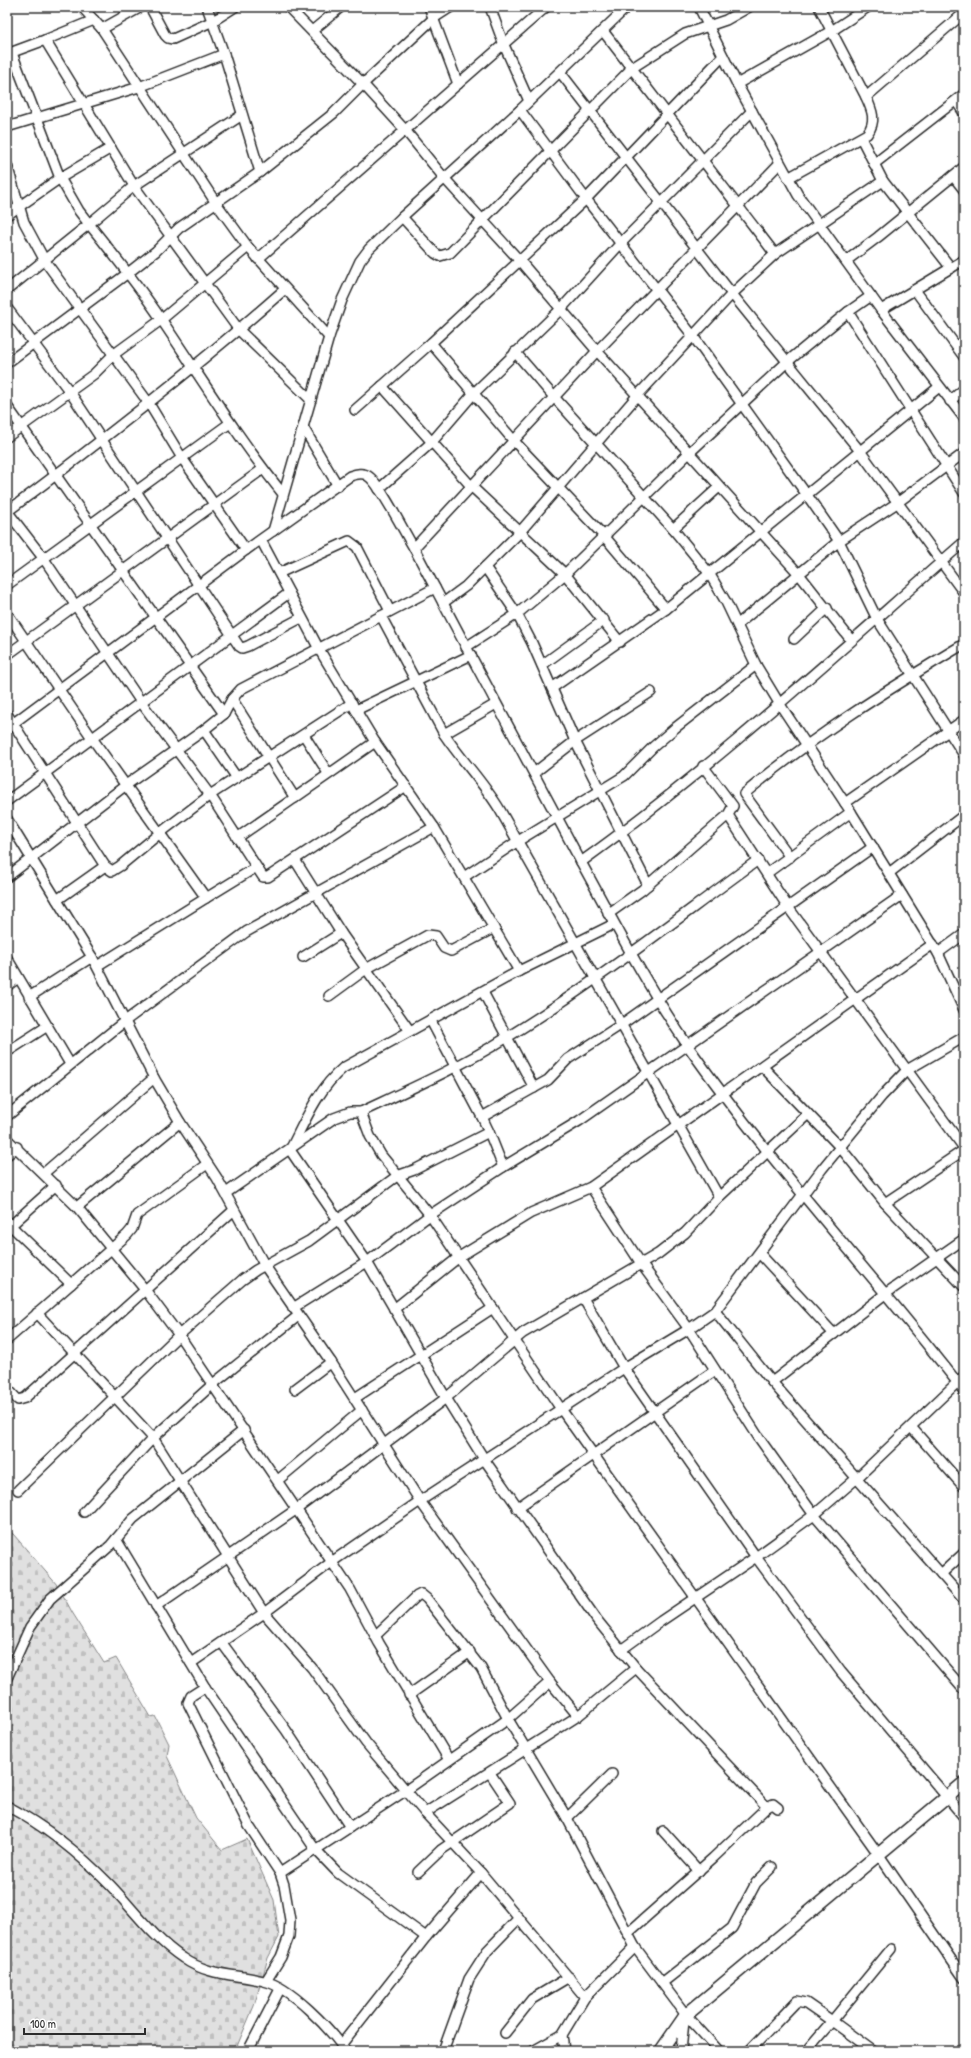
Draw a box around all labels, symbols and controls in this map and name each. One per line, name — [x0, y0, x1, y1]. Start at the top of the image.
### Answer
scale bar — [24, 2010, 145, 2036]
text: 100 m — [30, 2015, 56, 2032]

